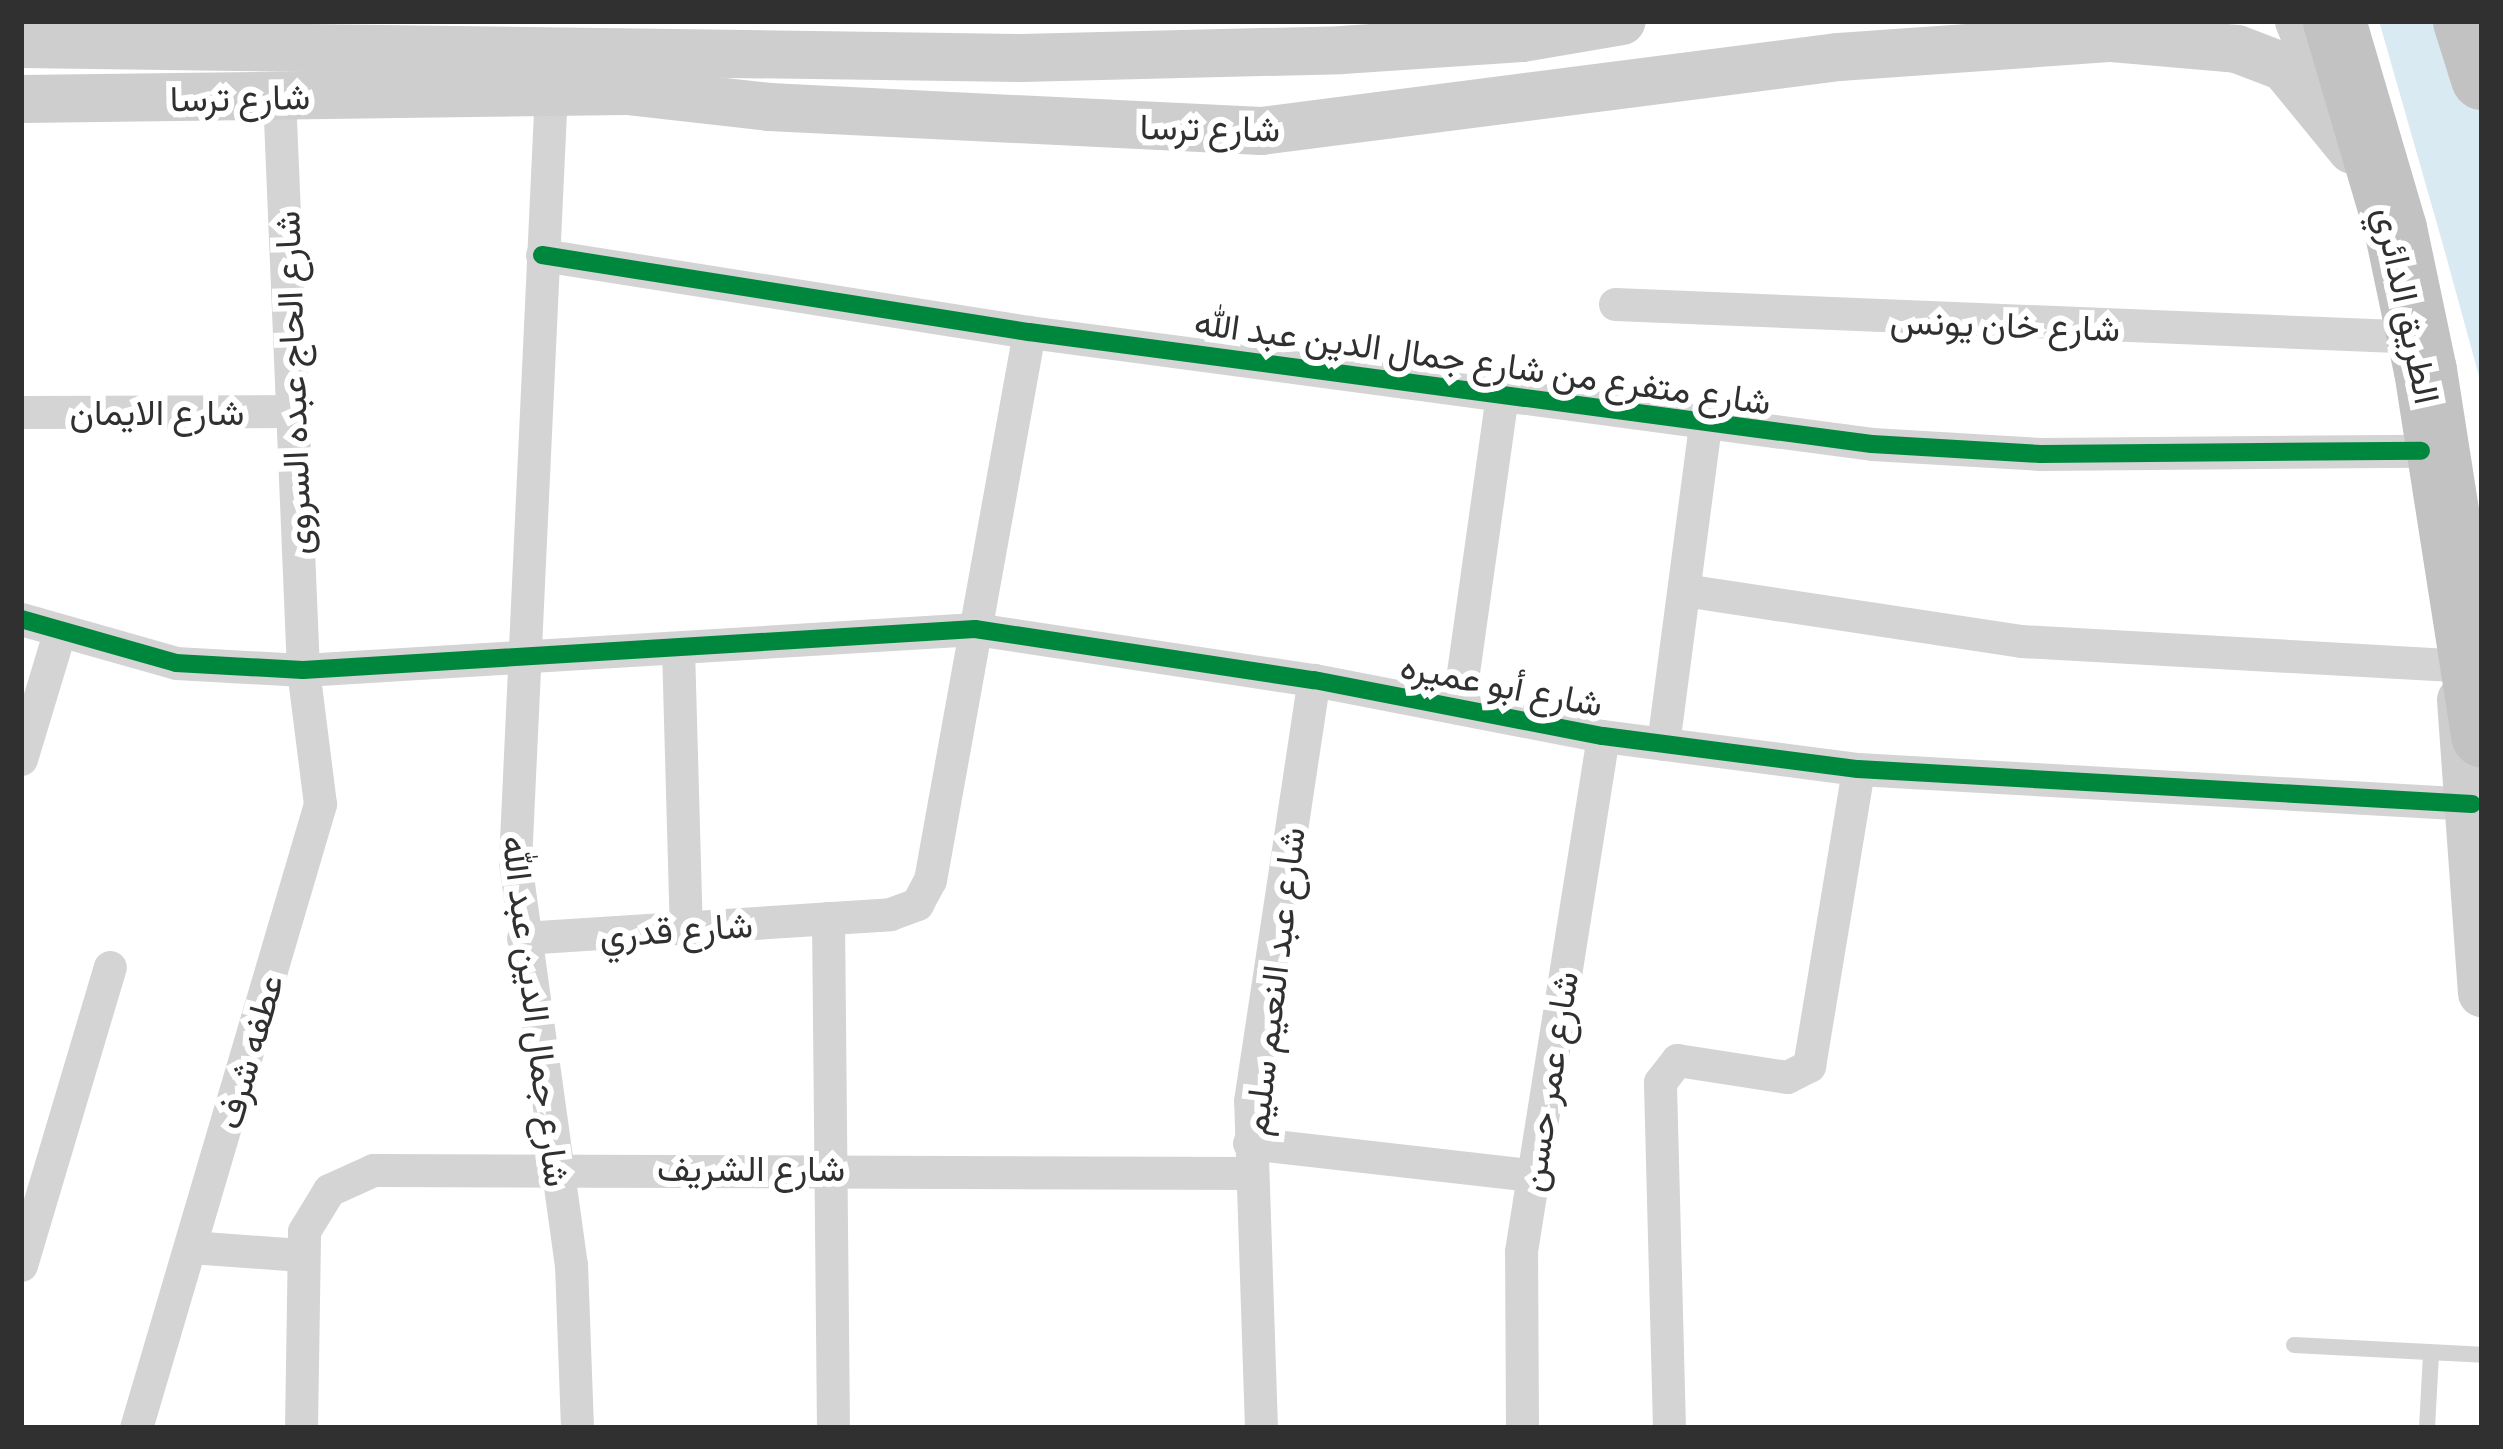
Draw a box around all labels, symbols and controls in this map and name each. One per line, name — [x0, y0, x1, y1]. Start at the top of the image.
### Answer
street label: شارع ترسا — [169, 73, 311, 119]
street label: شارع ترسا — [1139, 103, 1281, 149]
street label: الطريق الدائري — [2367, 202, 2451, 408]
street label: شارع الحاج عبده السروى — [263, 210, 319, 556]
street label: شارع خان يونس — [1889, 297, 2121, 349]
street label: شارع متفرع من شارع جمال الدين عبد الله — [1192, 298, 1774, 422]
street label: شارع الايمان — [70, 389, 244, 433]
street label: شارع أبو عميره — [1397, 642, 1607, 724]
street label: شارع عبد النعيم سليم — [1232, 825, 1312, 1137]
street label: شارع جمال الدين عبد الله — [495, 833, 581, 1189]
street label: شارع قدري — [598, 901, 754, 955]
street label: شارع عمر حسن — [1508, 968, 1586, 1194]
street label: عطفه شرف — [205, 969, 291, 1133]
street label: شارع الشريف — [657, 1145, 845, 1189]

